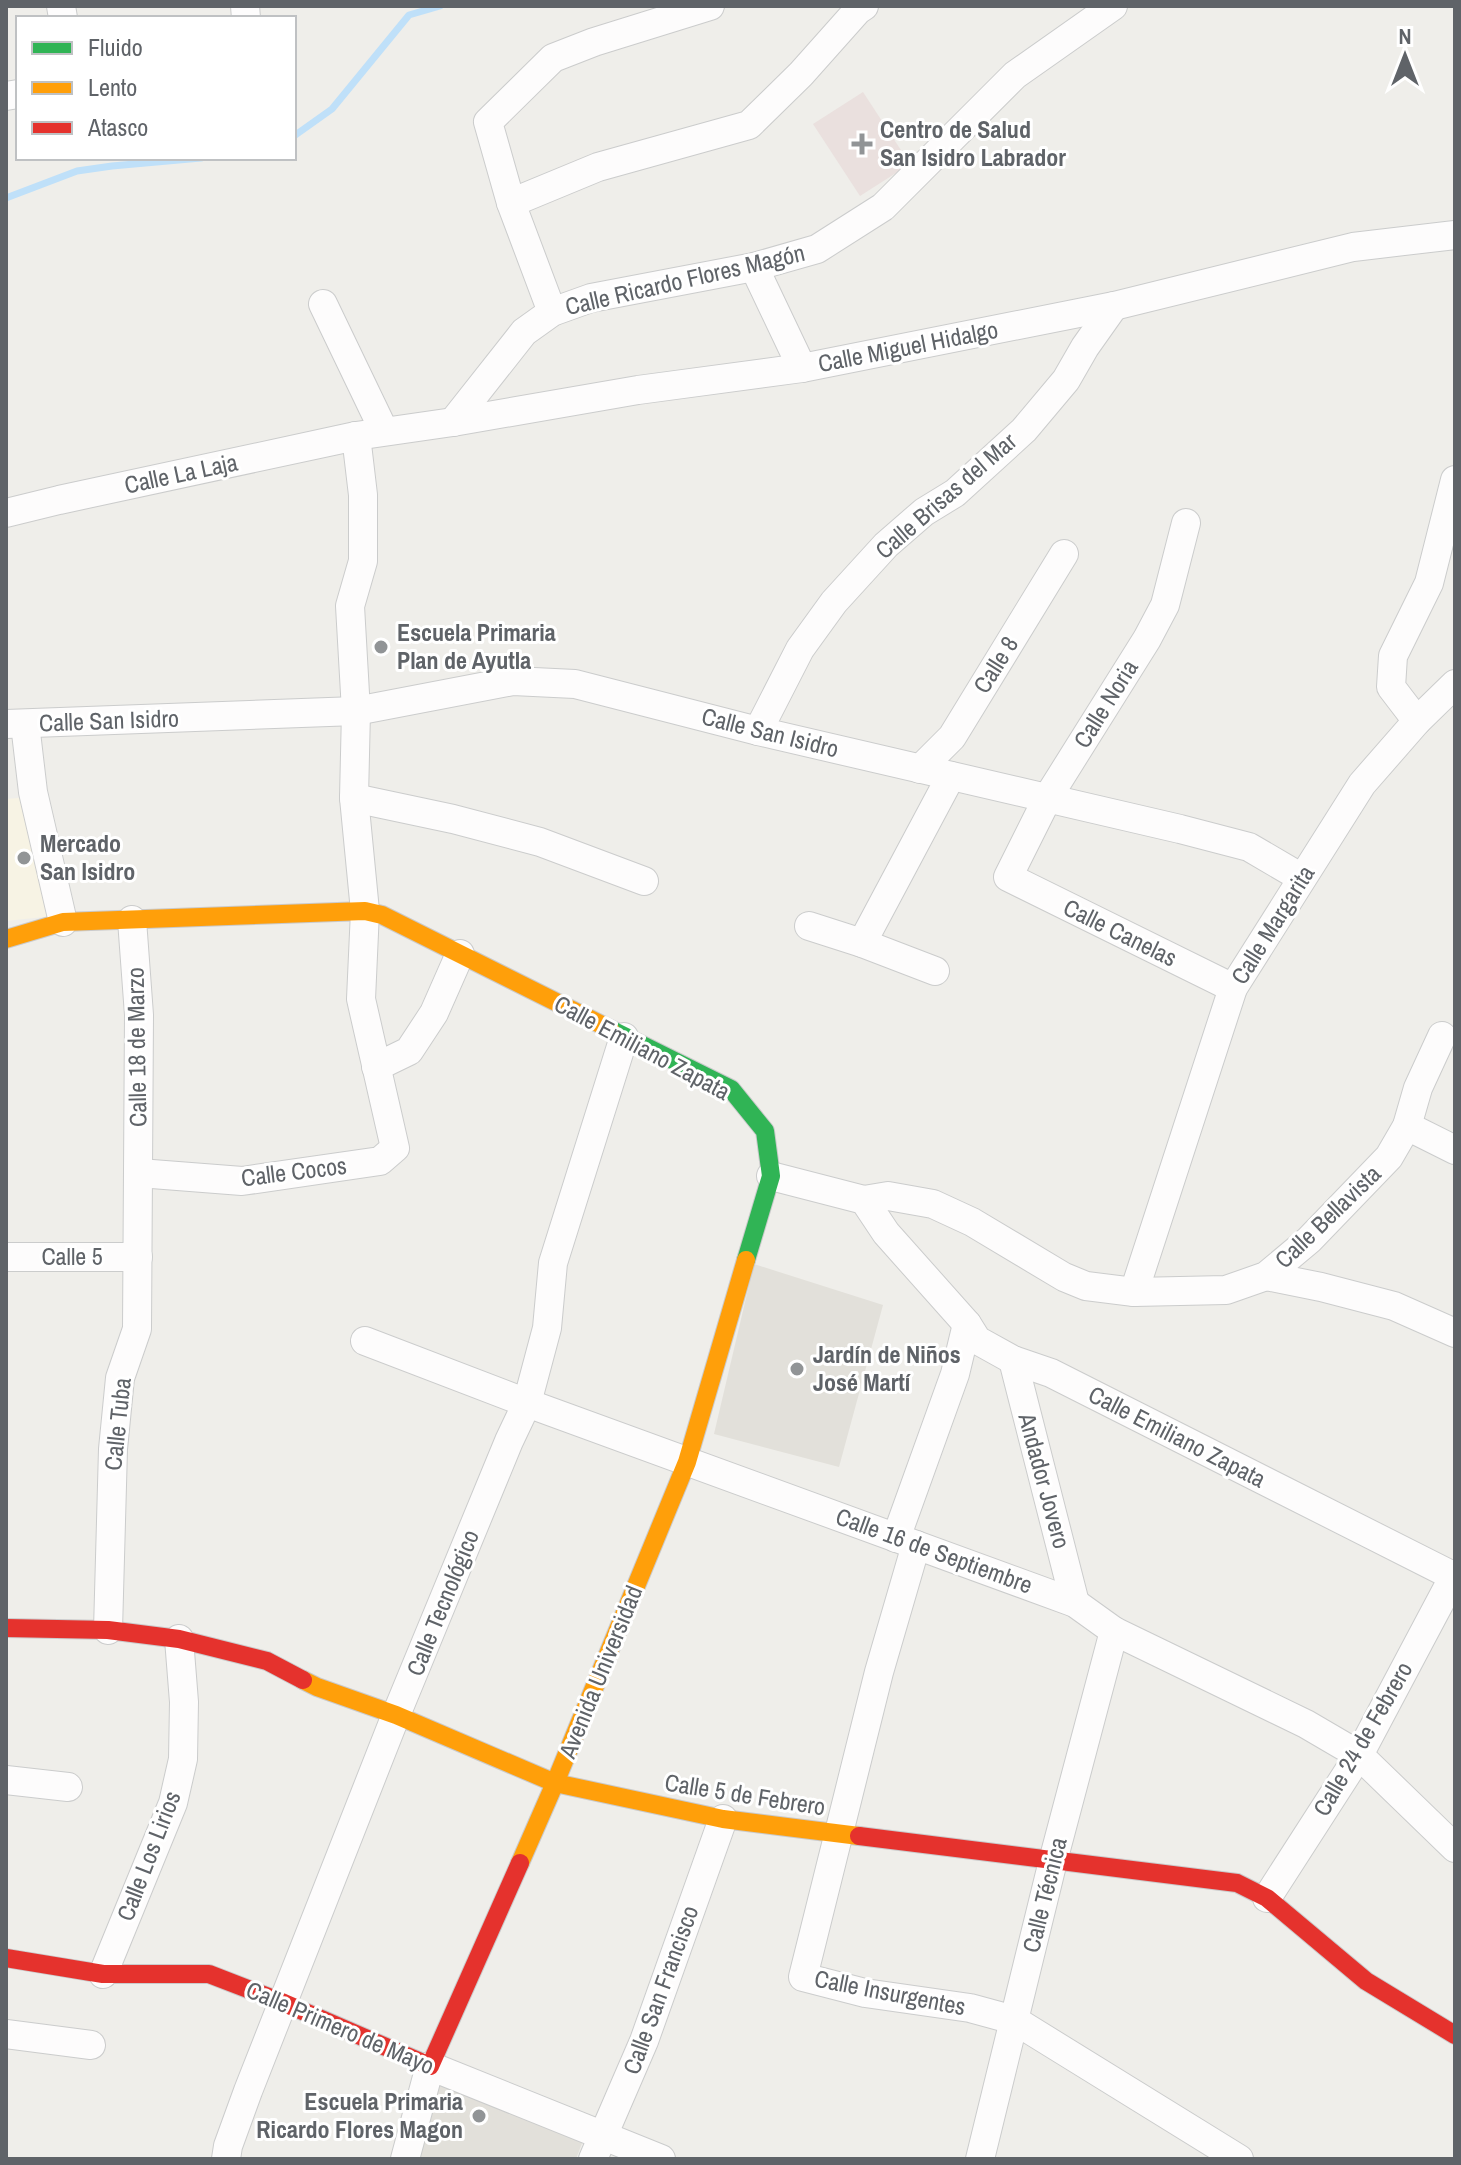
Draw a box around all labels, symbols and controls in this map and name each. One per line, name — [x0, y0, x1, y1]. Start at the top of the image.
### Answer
legend — [16, 16, 296, 160]
north arrow — [1365, 16, 1445, 96]
text: N — [1398, 21, 1412, 51]
text: Fluido — [88, 31, 143, 63]
text: Lento — [88, 71, 137, 103]
text: Atasco — [87, 111, 148, 143]
place label: Centro de Salud San Isidro Labrador — [880, 113, 1066, 173]
marker: Centro de Salud San Isidro Labrador — [851, 133, 873, 155]
street label: Calle Ricardo Flores Magón — [562, 236, 808, 322]
street label: Calle Miguel Hidalgo — [815, 313, 1001, 379]
street label: Calle Brisas del Mar — [868, 425, 1023, 565]
street label: Calle La Laja — [121, 445, 240, 501]
place label: Escuela Primaria Plan de Ayutla — [397, 616, 556, 676]
street label: Calle 8 — [965, 630, 1025, 699]
marker: Escuela Primaria Plan de Ayutla — [372, 638, 390, 656]
street label: Calle Noria — [1066, 653, 1145, 754]
street label: Calle San Isidro — [698, 700, 842, 764]
street label: Calle San Isidro — [38, 702, 179, 738]
place label: Mercado San Isidro — [40, 827, 135, 887]
marker: Mercado San Isidro — [15, 849, 33, 867]
street label: Calle Margarita — [1223, 859, 1321, 990]
street label: Calle Canelas — [1058, 891, 1183, 973]
street label: Calle 18 de Marzo — [119, 967, 153, 1127]
street label: Calle Emiliano Zapata — [549, 987, 736, 1107]
street label: Calle Cocos — [239, 1149, 348, 1193]
street label: Calle Bellavista — [1267, 1158, 1387, 1275]
street label: Calle 5 — [41, 1240, 103, 1272]
place label: Jardín de Niños José Martí — [813, 1338, 961, 1398]
marker: Jardín de Niños José Martí — [788, 1360, 806, 1378]
street label: Calle Tuba — [96, 1376, 138, 1472]
street label: Calle Emiliano Zapata — [1083, 1378, 1272, 1495]
street label: Andador Jovero — [1011, 1409, 1078, 1552]
street label: Calle 16 de Septiembre — [832, 1500, 1037, 1600]
street label: Calle Tecnológico — [398, 1525, 486, 1680]
street label: Avenida Universidad — [550, 1581, 649, 1764]
street label: Calle 24 de Febrero — [1305, 1656, 1419, 1821]
street label: Calle 5 de Febrero — [663, 1766, 828, 1822]
street label: Calle Los Lirios — [109, 1786, 188, 1925]
street label: Calle Técnica — [1014, 1834, 1074, 1956]
street label: Calle San Francisco — [615, 1901, 705, 2078]
street label: Calle Insurgentes — [812, 1962, 968, 2022]
street label: Calle Primero de Mayo — [242, 1973, 439, 2081]
place label: Escuela Primaria Ricardo Flores Magon — [256, 2085, 463, 2145]
marker: Escuela Primaria Ricardo Flores Magon — [470, 2107, 488, 2125]

